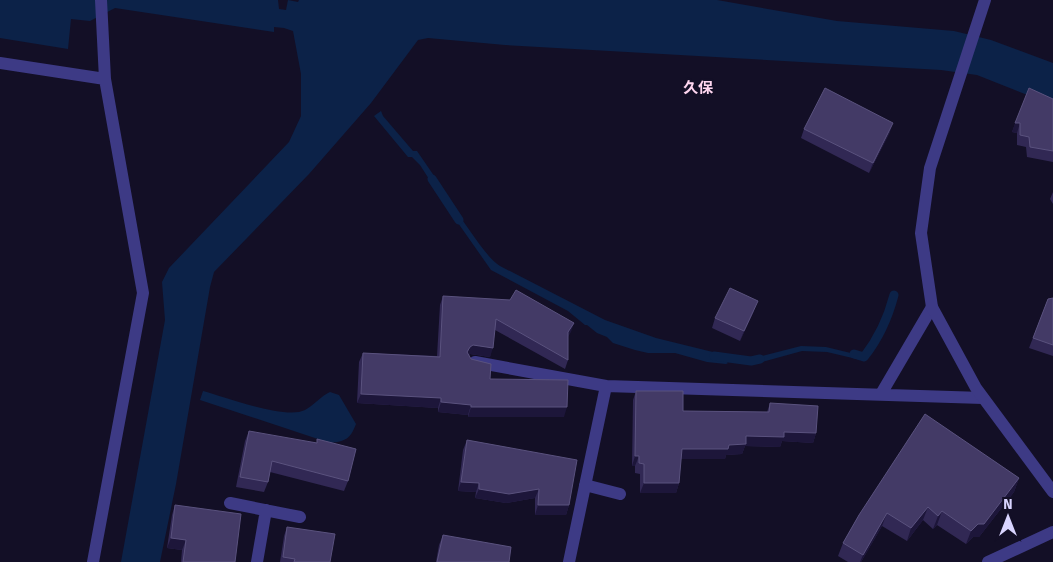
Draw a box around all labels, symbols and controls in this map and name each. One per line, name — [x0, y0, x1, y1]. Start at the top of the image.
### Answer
district label: 久保 — [683, 79, 714, 97]
north arrow — [983, 492, 1033, 542]
text: N — [1003, 496, 1013, 513]

